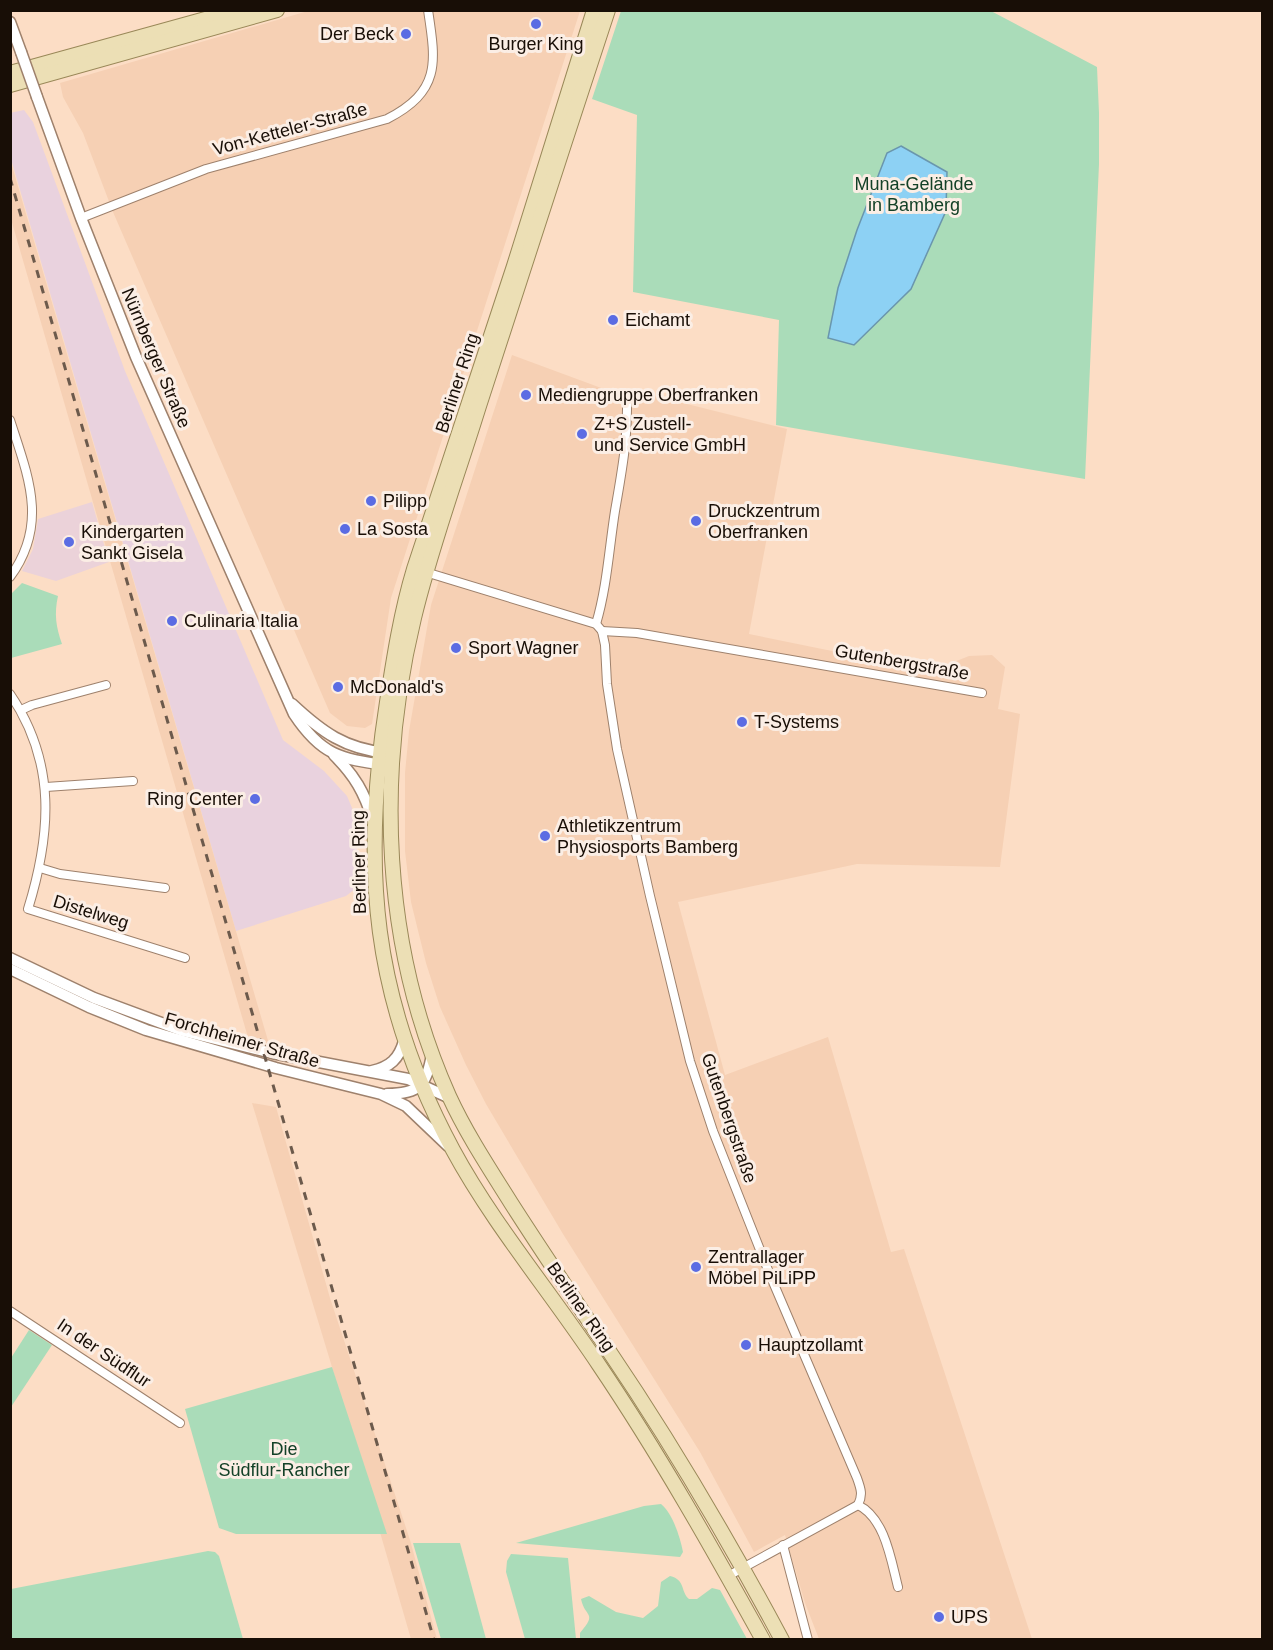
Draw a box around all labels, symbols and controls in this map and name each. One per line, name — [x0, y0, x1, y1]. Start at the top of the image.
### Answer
marker: Burger King — [529, 17, 543, 31]
place label: Der Beck — [320, 24, 395, 44]
marker: Der Beck — [399, 27, 413, 41]
place label: Burger King — [488, 34, 584, 54]
street label: Von-Ketteler-Straße — [211, 99, 369, 159]
park label: Muna-Gelände in Bamberg — [854, 174, 974, 215]
street label: Nürnberger Straße — [117, 285, 195, 431]
place label: Eichamt — [625, 310, 690, 330]
marker: Eichamt — [606, 313, 620, 327]
street label: Berliner Ring — [431, 330, 483, 436]
place label: Mediengruppe Oberfranken — [538, 385, 758, 405]
marker: Mediengruppe Oberfranken — [519, 388, 533, 402]
place label: Z+S Zustell- und Service GmbH — [594, 414, 746, 455]
marker: Z+S Zustell- und Service GmbH — [575, 427, 589, 441]
place label: Pilipp — [383, 491, 427, 511]
marker: Pilipp — [364, 494, 378, 508]
place label: Druckzentrum Oberfranken — [708, 501, 820, 542]
marker: Druckzentrum Oberfranken — [689, 514, 703, 528]
place label: La Sosta — [357, 519, 429, 539]
place label: Kindergarten Sankt Gisela — [81, 522, 184, 563]
marker: La Sosta — [338, 522, 352, 536]
marker: Kindergarten Sankt Gisela — [62, 535, 76, 549]
place label: Culinaria Italia — [184, 611, 299, 631]
marker: Culinaria Italia — [165, 614, 179, 628]
place label: Sport Wagner — [468, 638, 578, 658]
street label: Gutenbergstraße — [833, 640, 971, 684]
marker: Sport Wagner — [449, 641, 463, 655]
place label: McDonald's — [350, 677, 443, 697]
marker: McDonald's — [331, 680, 345, 694]
place label: T-Systems — [754, 712, 839, 732]
marker: T-Systems — [735, 715, 749, 729]
place label: Ring Center — [147, 789, 243, 809]
marker: Ring Center — [248, 792, 262, 806]
street label: Berliner Ring — [348, 810, 370, 914]
place label: Athletikzentrum Physiosports Bamberg — [557, 816, 738, 857]
marker: Athletikzentrum Physiosports Bamberg — [538, 829, 552, 843]
street label: Distelweg — [51, 891, 131, 933]
street label: Forchheimer Straße — [162, 1008, 322, 1072]
street label: Gutenbergstraße — [697, 1050, 761, 1186]
place label: Zentrallager Möbel PiLiPP — [708, 1247, 816, 1288]
street label: Berliner Ring — [543, 1259, 619, 1355]
marker: Zentrallager Möbel PiLiPP — [689, 1260, 703, 1274]
street label: In der Südflur — [54, 1314, 154, 1392]
place label: Hauptzollamt — [758, 1335, 863, 1355]
marker: Hauptzollamt — [739, 1338, 753, 1352]
park label: Die Südflur-Rancher — [218, 1439, 350, 1480]
place label: UPS — [951, 1607, 988, 1627]
marker: UPS — [932, 1610, 946, 1624]

